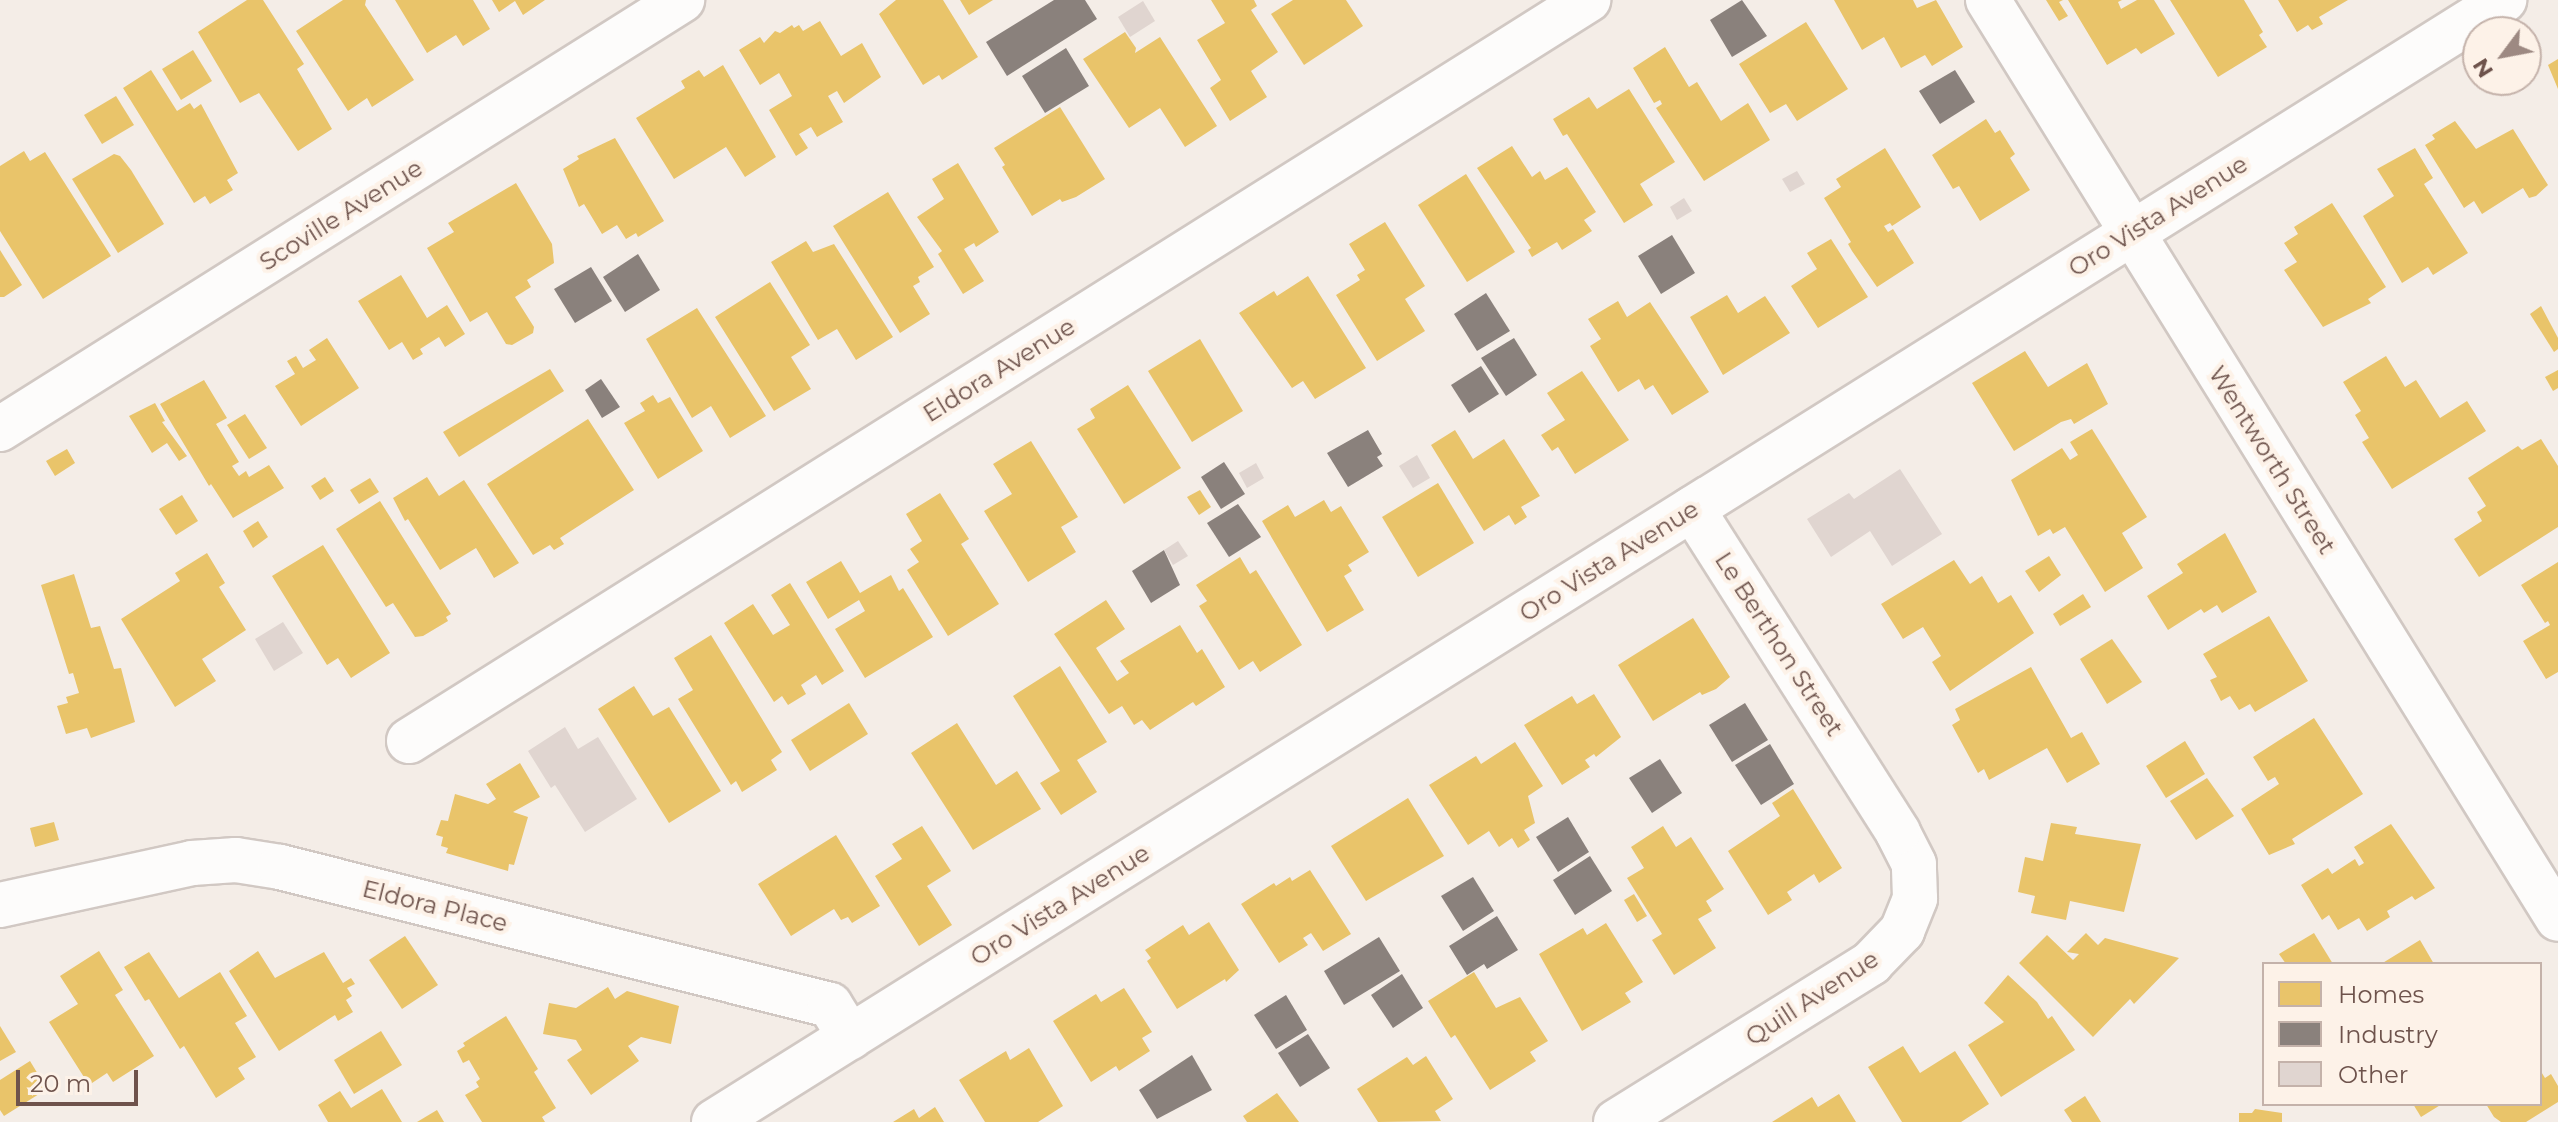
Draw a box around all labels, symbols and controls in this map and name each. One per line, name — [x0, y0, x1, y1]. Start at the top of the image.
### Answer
north arrow — [2462, 16, 2542, 96]
text: N — [2467, 53, 2499, 83]
street label: Oro Vista Avenue — [2063, 149, 2253, 283]
street label: Scoville Avenue — [254, 153, 428, 277]
street label: Eldora Avenue — [918, 312, 1080, 428]
street label: Wentworth Street — [2203, 361, 2341, 559]
street label: Oro Vista Avenue — [1514, 494, 1704, 628]
street label: Le Berthon Street — [1709, 547, 1849, 741]
street label: Oro Vista Avenue — [965, 838, 1155, 972]
street label: Eldora Place — [359, 874, 511, 938]
street label: Quill Avenue — [1740, 944, 1884, 1052]
legend — [2262, 962, 2542, 1106]
text: Homes — [2338, 980, 2424, 1009]
text: Industry — [2338, 1020, 2438, 1049]
scale bar — [20, 1054, 142, 1104]
text: Other — [2338, 1060, 2408, 1089]
text: 20 m — [30, 1069, 91, 1098]

